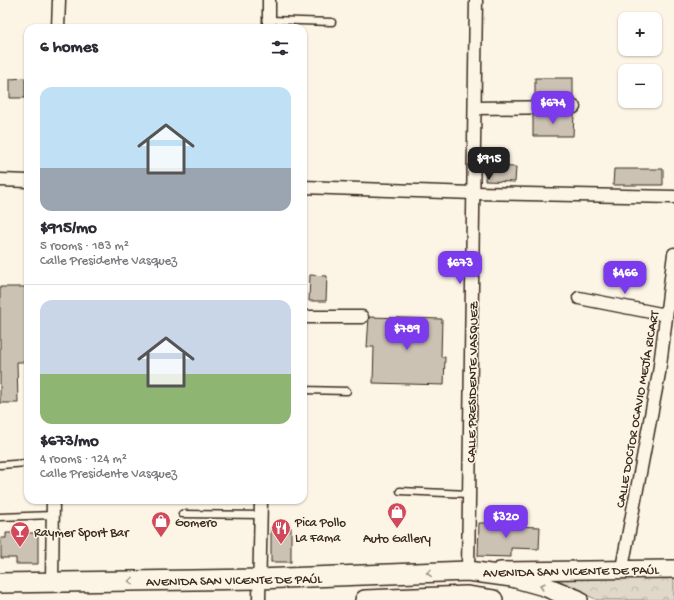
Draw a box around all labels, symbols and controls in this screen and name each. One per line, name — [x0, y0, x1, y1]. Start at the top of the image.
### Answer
map controls — [618, 12, 662, 108]
button: + — [618, 12, 662, 56]
icon: filters — [269, 37, 291, 59]
text: 6 homes — [40, 38, 98, 58]
button: − — [618, 64, 662, 108]
pin: $674 — [529, 91, 577, 125]
text: $674 — [540, 96, 566, 111]
icon: home — [130, 113, 202, 185]
pin: $915 — [465, 147, 513, 181]
text: $915 — [477, 152, 501, 167]
text: $915/mo — [40, 219, 97, 239]
text: 5 rooms · 183 m² — [40, 239, 129, 254]
pin: $673 — [436, 251, 484, 285]
text: Calle Presidente Vasquez — [40, 254, 177, 269]
text: $673 — [447, 256, 473, 271]
pin: $466 — [601, 261, 649, 295]
text: $466 — [612, 266, 638, 281]
street label: CALLE PRESIDENTE VASQUEZ — [465, 301, 482, 463]
street label: CALLE DOCTOR OCAVIO MEJÍA RICART — [613, 309, 663, 509]
pin: $789 — [383, 317, 431, 351]
text: $789 — [394, 322, 420, 337]
icon: home — [130, 326, 202, 398]
text: $673/mo — [40, 432, 99, 452]
text: 4 rooms · 124 m² — [40, 452, 127, 467]
text: Calle Presidente Vasquez — [40, 467, 177, 482]
shop icon: Auto Gallery — [386, 501, 408, 529]
pin: $320 — [482, 505, 530, 539]
shop icon: Gomero — [150, 510, 172, 538]
text: $320 — [493, 510, 519, 525]
place label: Gomero — [175, 516, 217, 531]
place label: Pica Pollo La Fama — [294, 516, 346, 546]
restaurant icon: Pica Pollo La Fama — [270, 517, 292, 545]
bar icon: Raymer Sport Bar — [9, 520, 31, 548]
place label: Raymer Sport Bar — [34, 526, 130, 541]
place label: Auto Gallery — [363, 532, 431, 547]
street label: AVENIDA SAN VICENTE DE PAÚL — [483, 563, 660, 582]
one-way arrow — [426, 568, 432, 577]
street label: AVENIDA SAN VICENTE DE PAÚL — [146, 572, 323, 591]
one-way arrow — [128, 577, 134, 585]
one-way arrow — [539, 582, 546, 591]

